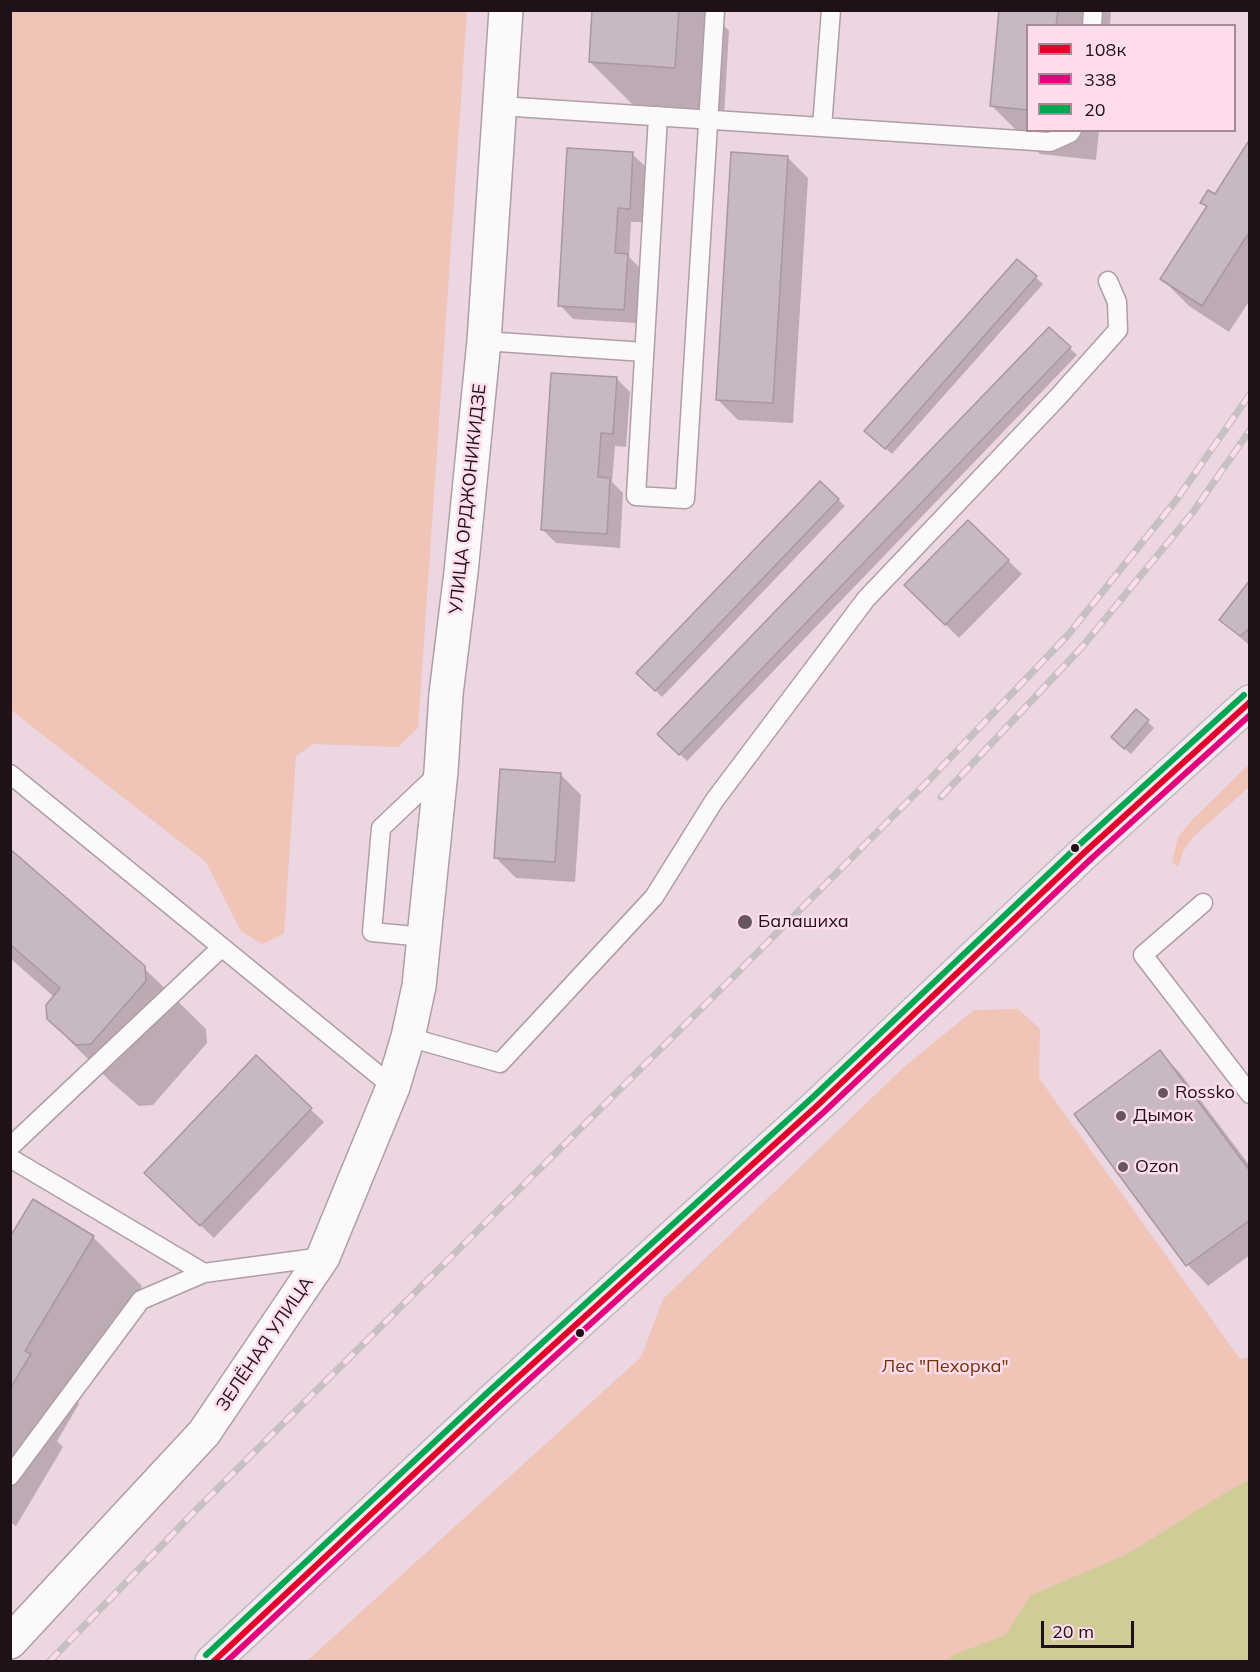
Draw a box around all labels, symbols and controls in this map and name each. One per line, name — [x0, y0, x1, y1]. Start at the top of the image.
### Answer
legend — [1026, 24, 1236, 132]
text: 108к — [1084, 38, 1126, 61]
text: 338 — [1084, 68, 1116, 91]
text: 20 — [1084, 98, 1106, 121]
street label: УЛИЦА ОРДЖОНИКИДЗЕ — [445, 383, 491, 615]
unlabelled marker — [1069, 842, 1081, 854]
place label: Балашиха — [758, 911, 849, 933]
marker: Балашиха — [736, 913, 754, 931]
place label: Rossko — [1175, 1082, 1235, 1104]
marker: Rossko — [1156, 1086, 1170, 1100]
place label: Дымок — [1133, 1105, 1193, 1127]
marker: Дымок — [1114, 1109, 1128, 1123]
place label: Ozon — [1135, 1156, 1179, 1178]
marker: Ozon — [1116, 1160, 1130, 1174]
street label: ЗЕЛЁНАЯ УЛИЦА — [212, 1273, 318, 1415]
unlabelled marker — [574, 1327, 586, 1339]
park label: Лес "Пехорка" — [882, 1356, 1008, 1378]
scale bar — [1044, 1609, 1137, 1647]
text: 20 m — [1052, 1620, 1094, 1643]

